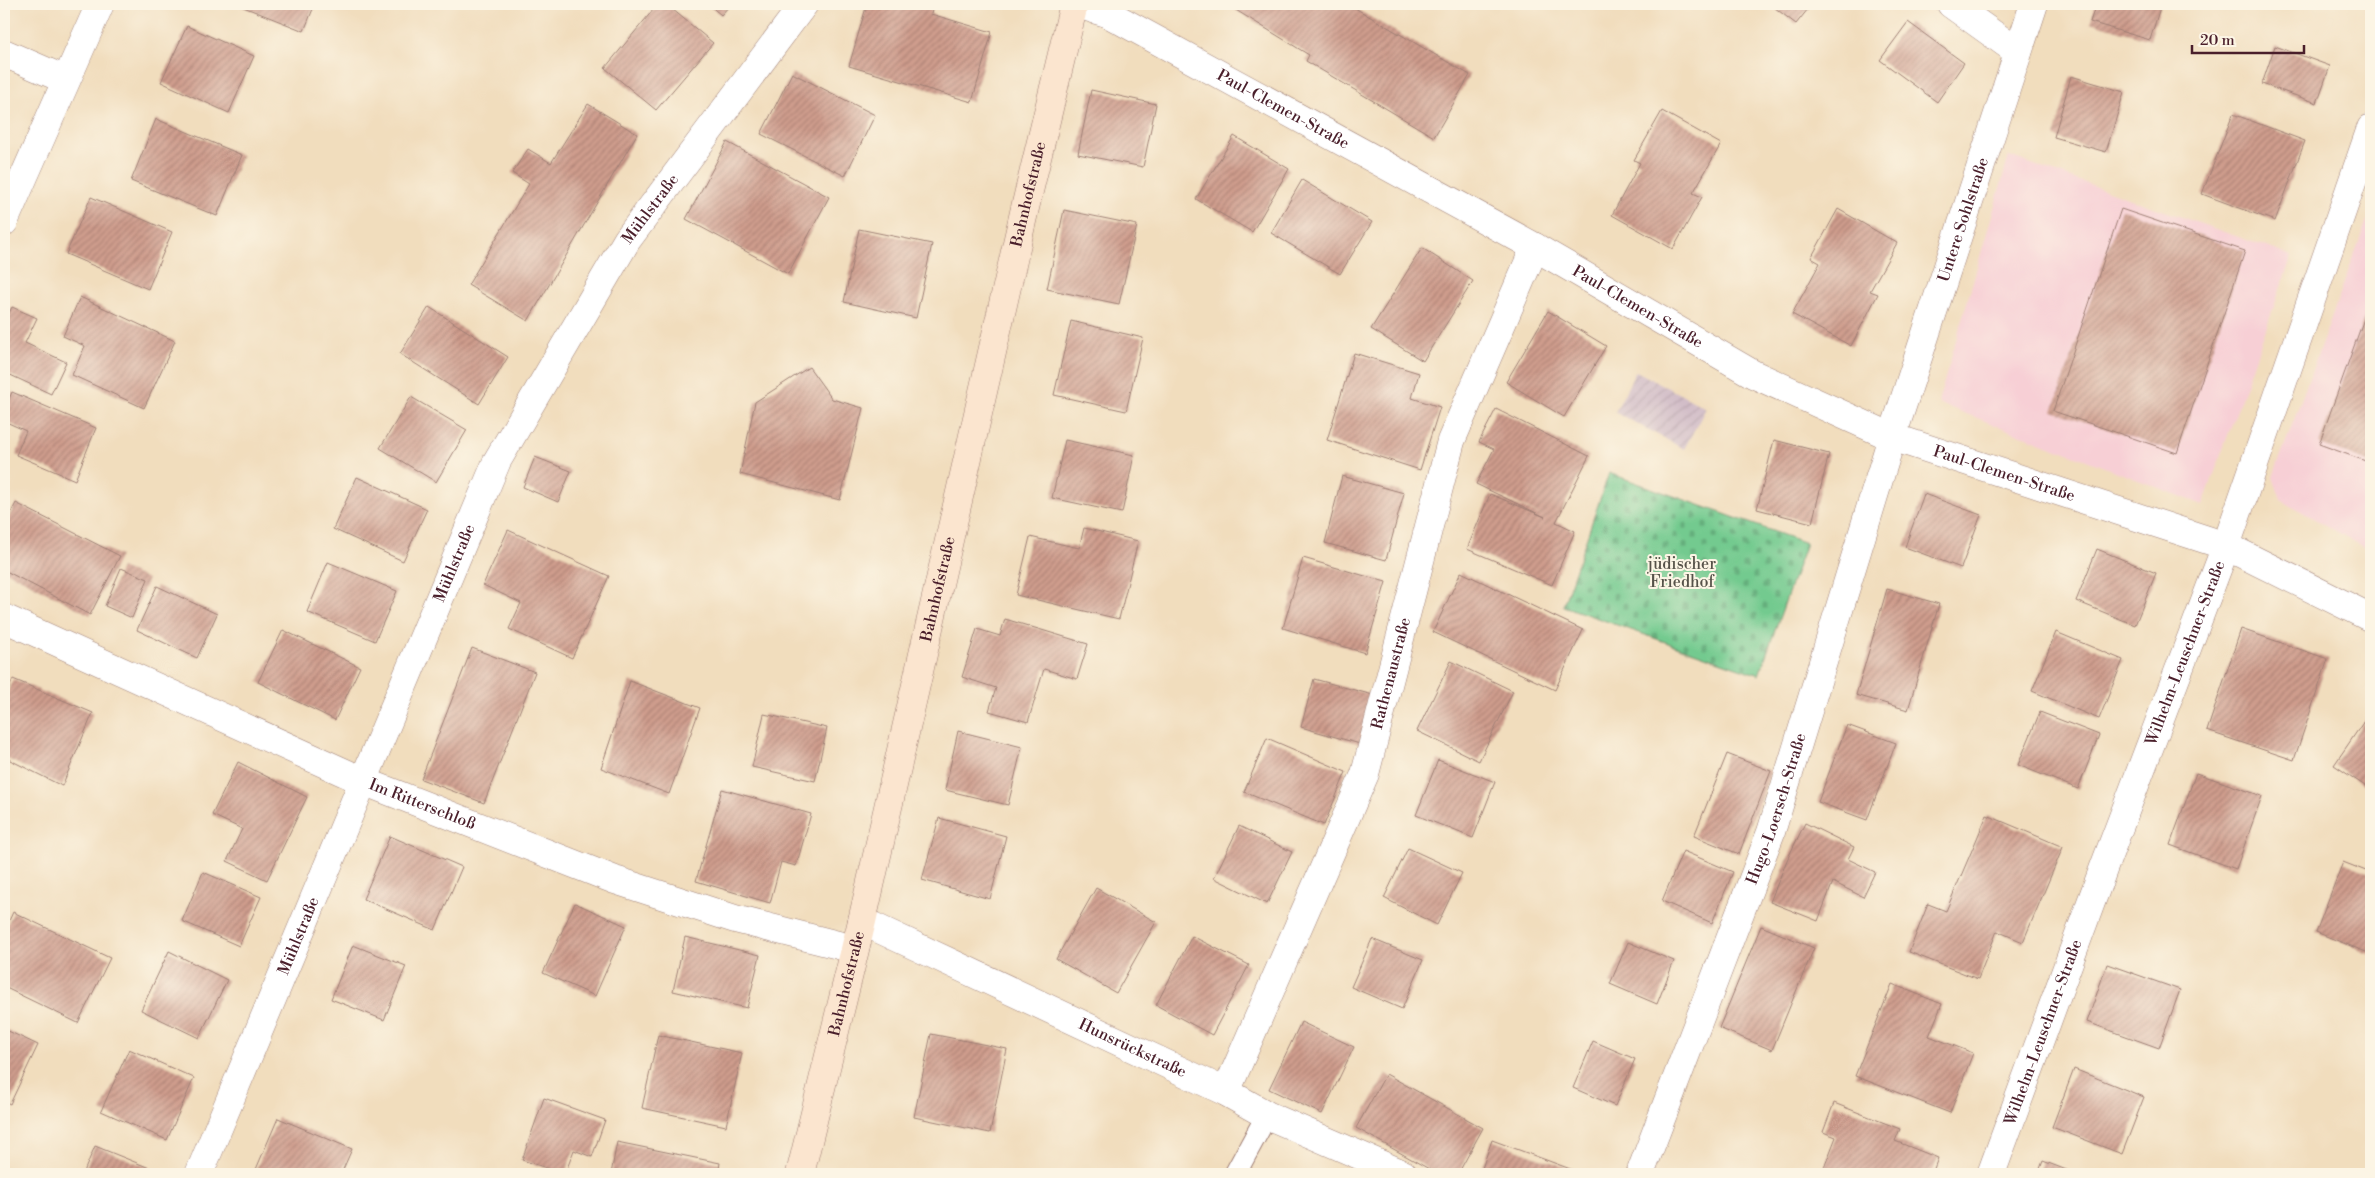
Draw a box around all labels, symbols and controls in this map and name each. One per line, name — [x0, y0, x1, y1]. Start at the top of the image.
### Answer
scale bar — [2192, 22, 2305, 54]
text: 20 m — [2200, 31, 2235, 50]
street label: Paul-Clemen-Straße — [1213, 65, 1353, 154]
street label: Bahnhofstraße — [1006, 140, 1051, 250]
street label: Untere Sohlstraße — [1933, 155, 1993, 285]
street label: Mühlstraße — [618, 170, 683, 248]
street label: Paul-Clemen-Straße — [1569, 261, 1707, 353]
street label: Paul-Clemen-Straße — [1931, 441, 2078, 506]
street label: Mühlstraße — [429, 521, 479, 605]
street label: Bahnhofstraße — [916, 534, 960, 645]
park label: jüdischer Friedhof — [1647, 554, 1716, 592]
street label: Wilhelm-Leuschner-Straße — [2141, 558, 2230, 749]
street label: Rathenaustraße — [1367, 615, 1415, 731]
street label: Hugo-Loersch-Straße — [1742, 731, 1811, 887]
street label: Im Ritterschloß — [366, 774, 479, 834]
street label: Mühlstraße — [273, 894, 324, 978]
street label: Bahnhofstraße — [824, 929, 869, 1039]
street label: Wilhelm-Leuschner-Straße — [2000, 937, 2086, 1129]
street label: Hunsrückstraße — [1075, 1014, 1190, 1082]

